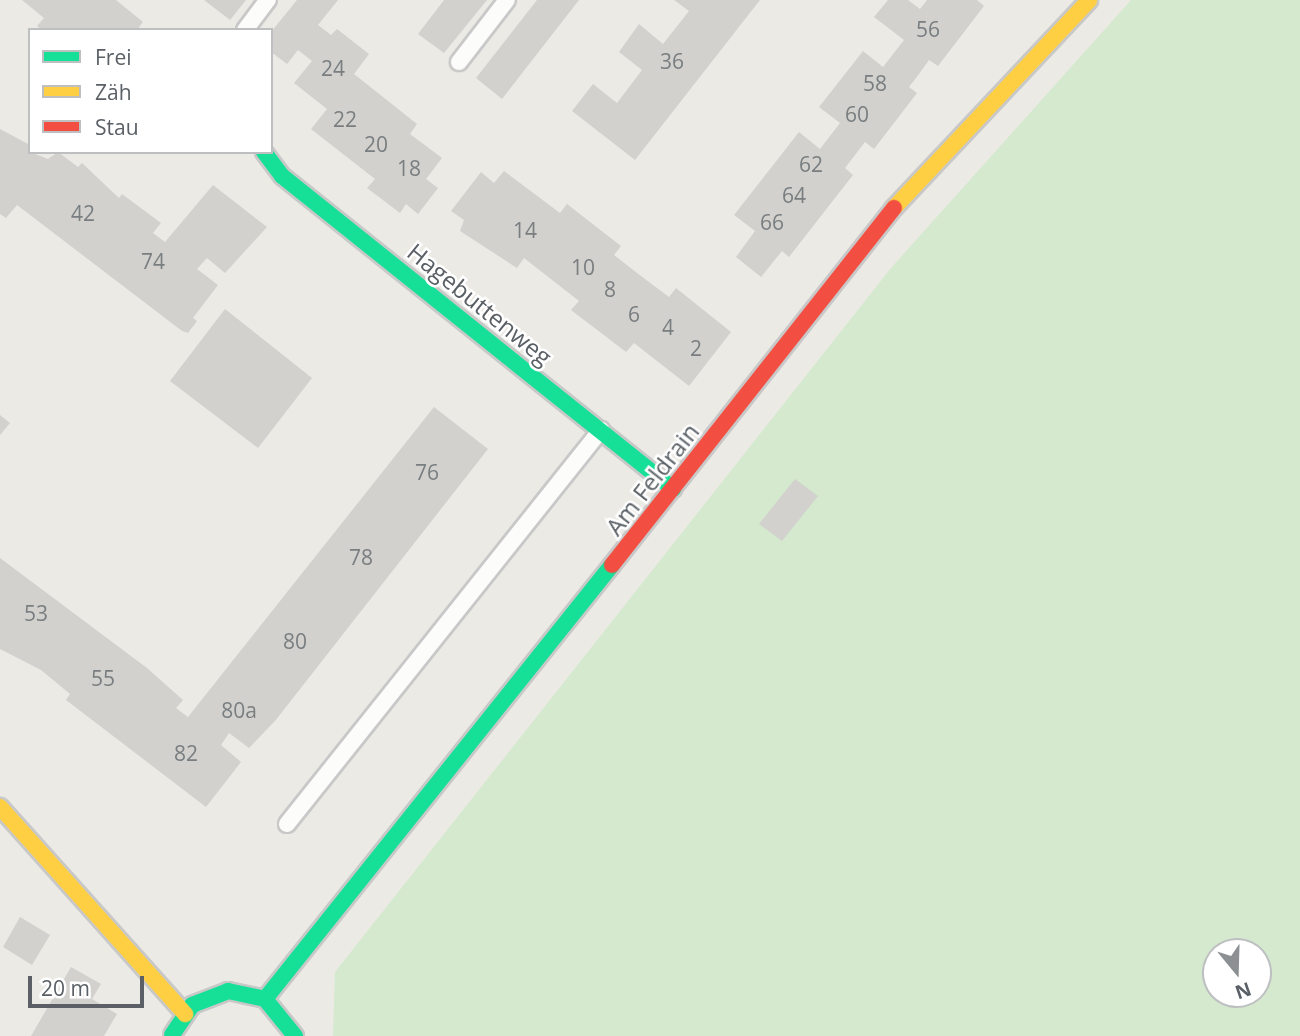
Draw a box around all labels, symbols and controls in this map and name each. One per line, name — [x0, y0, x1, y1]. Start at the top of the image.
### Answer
house number: 56 — [916, 16, 940, 42]
legend — [28, 28, 273, 154]
text: Frei — [95, 43, 132, 71]
house number: 36 — [660, 48, 684, 74]
house number: 24 — [321, 55, 345, 81]
house number: 58 — [863, 70, 887, 96]
text: Zäh — [95, 78, 132, 106]
house number: 60 — [845, 101, 869, 127]
house number: 22 — [333, 106, 357, 132]
text: Stau — [95, 113, 139, 141]
house number: 20 — [364, 131, 388, 157]
house number: 62 — [799, 151, 823, 177]
house number: 18 — [397, 155, 421, 181]
house number: 64 — [782, 182, 806, 208]
house number: 42 — [71, 200, 95, 226]
house number: 66 — [760, 209, 784, 235]
house number: 14 — [513, 217, 537, 243]
street label: Hagebuttenweg — [402, 237, 558, 371]
house number: 74 — [141, 248, 165, 274]
house number: 10 — [571, 254, 595, 280]
house number: 8 — [604, 276, 616, 302]
house number: 6 — [628, 301, 640, 327]
house number: 4 — [662, 314, 674, 340]
house number: 2 — [690, 335, 702, 361]
street label: Am Feldrain — [599, 417, 705, 541]
house number: 76 — [415, 459, 439, 485]
house number: 78 — [349, 544, 373, 570]
house number: 53 — [24, 600, 48, 626]
house number: 80 — [283, 628, 307, 654]
house number: 55 — [91, 665, 115, 691]
house number: 80a — [221, 697, 257, 723]
house number: 82 — [174, 740, 198, 766]
north arrow — [1202, 938, 1272, 1008]
scale bar — [32, 962, 147, 1006]
text: 20 m — [41, 974, 90, 1002]
text: N — [1232, 976, 1255, 1006]

